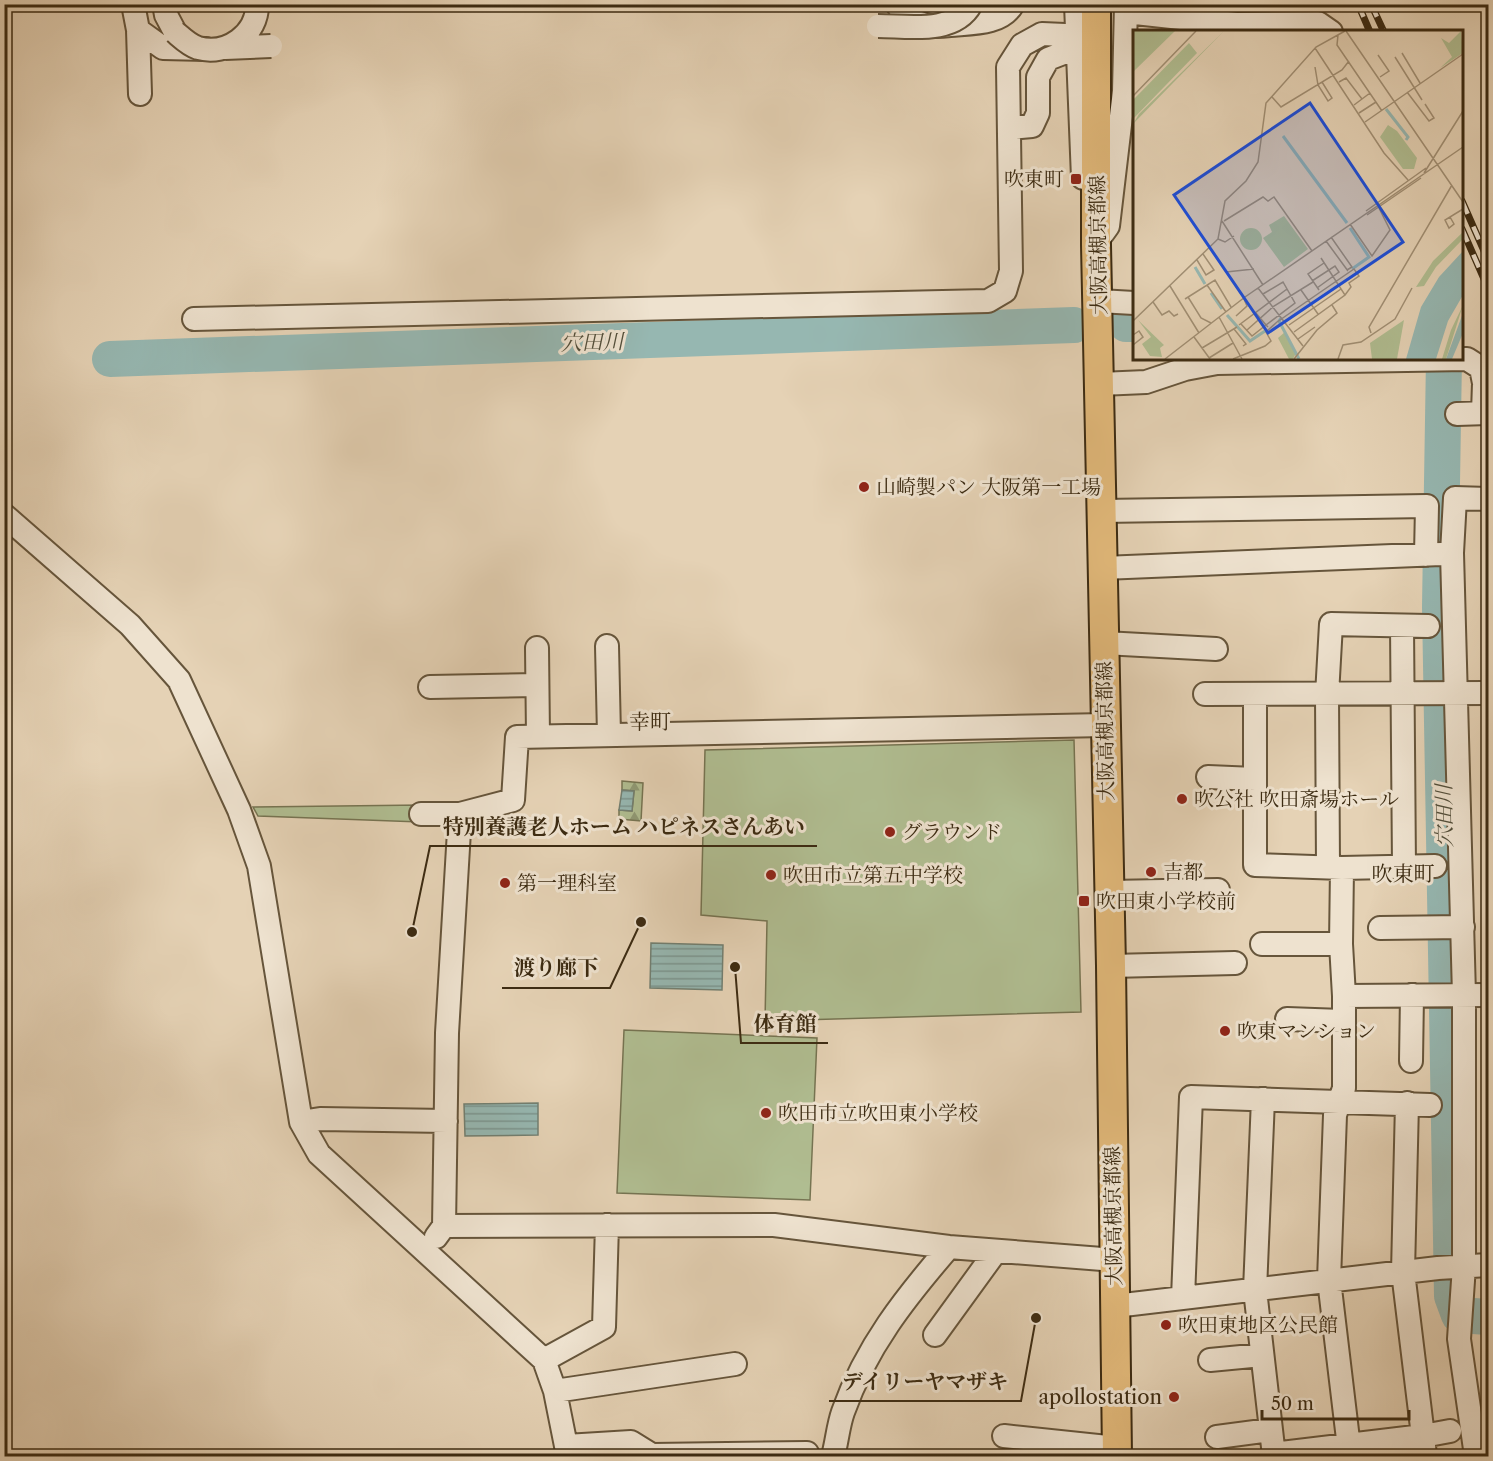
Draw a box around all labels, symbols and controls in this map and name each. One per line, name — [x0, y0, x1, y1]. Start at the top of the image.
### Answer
inset map — [1133, 30, 1463, 360]
place label: 吹東町 — [1004, 167, 1064, 191]
marker: 吹東町 — [1069, 172, 1083, 186]
street label: 大阪高槻京都線 — [1085, 175, 1111, 315]
water label: 穴田川 — [560, 328, 626, 356]
place label: 山崎製パン 大阪第一工場 — [876, 475, 1101, 499]
marker: 山崎製パン 大阪第一工場 — [857, 480, 871, 494]
street label: 大阪高槻京都線 — [1092, 661, 1118, 801]
district label: 幸町 — [629, 709, 671, 734]
water label: 穴田川 — [1431, 782, 1457, 848]
place label: 吹公社 吹田斎場ホール — [1194, 787, 1399, 811]
marker: 吹公社 吹田斎場ホール — [1175, 792, 1189, 806]
callout: 特別養護老人ホーム ハピネスさんあい — [430, 807, 817, 846]
text: 特別養護老人ホーム ハピネスさんあい — [443, 814, 805, 839]
place label: グラウンド — [902, 820, 1002, 844]
marker: グラウンド — [883, 825, 897, 839]
place label: 吉都 — [1163, 860, 1203, 884]
district label: 吹東町 — [1372, 861, 1435, 886]
place label: 吹田市立第五中学校 — [783, 863, 963, 887]
marker: 吉都 — [1144, 865, 1158, 879]
marker: 吹田市立第五中学校 — [764, 868, 778, 882]
place label: 第一理科室 — [517, 871, 617, 895]
marker: 第一理科室 — [498, 876, 512, 890]
place label: 吹田東小学校前 — [1096, 889, 1236, 913]
marker: 吹田東小学校前 — [1077, 894, 1091, 908]
callout: 渡り廊下 — [502, 949, 610, 988]
text: 渡り廊下 — [514, 955, 598, 980]
callout: 体育館 — [741, 1004, 828, 1043]
text: 体育館 — [754, 1011, 817, 1036]
place label: 吹東マンション — [1237, 1019, 1376, 1043]
marker: 吹東マンション — [1218, 1024, 1232, 1038]
place label: 吹田市立吹田東小学校 — [778, 1101, 978, 1125]
marker: 吹田市立吹田東小学校 — [759, 1106, 773, 1120]
street label: 大阪高槻京都線 — [1100, 1146, 1126, 1286]
place label: 吹田東地区公民館 — [1178, 1313, 1338, 1337]
marker: 吹田東地区公民館 — [1159, 1318, 1173, 1332]
callout: デイリーヤマザキ — [829, 1362, 1021, 1401]
text: デイリーヤマザキ — [842, 1369, 1008, 1394]
scale bar — [1262, 1383, 1409, 1421]
place label: apollostation — [1039, 1385, 1162, 1409]
marker: apollostation — [1167, 1390, 1181, 1404]
text: 50 m — [1271, 1393, 1314, 1415]

